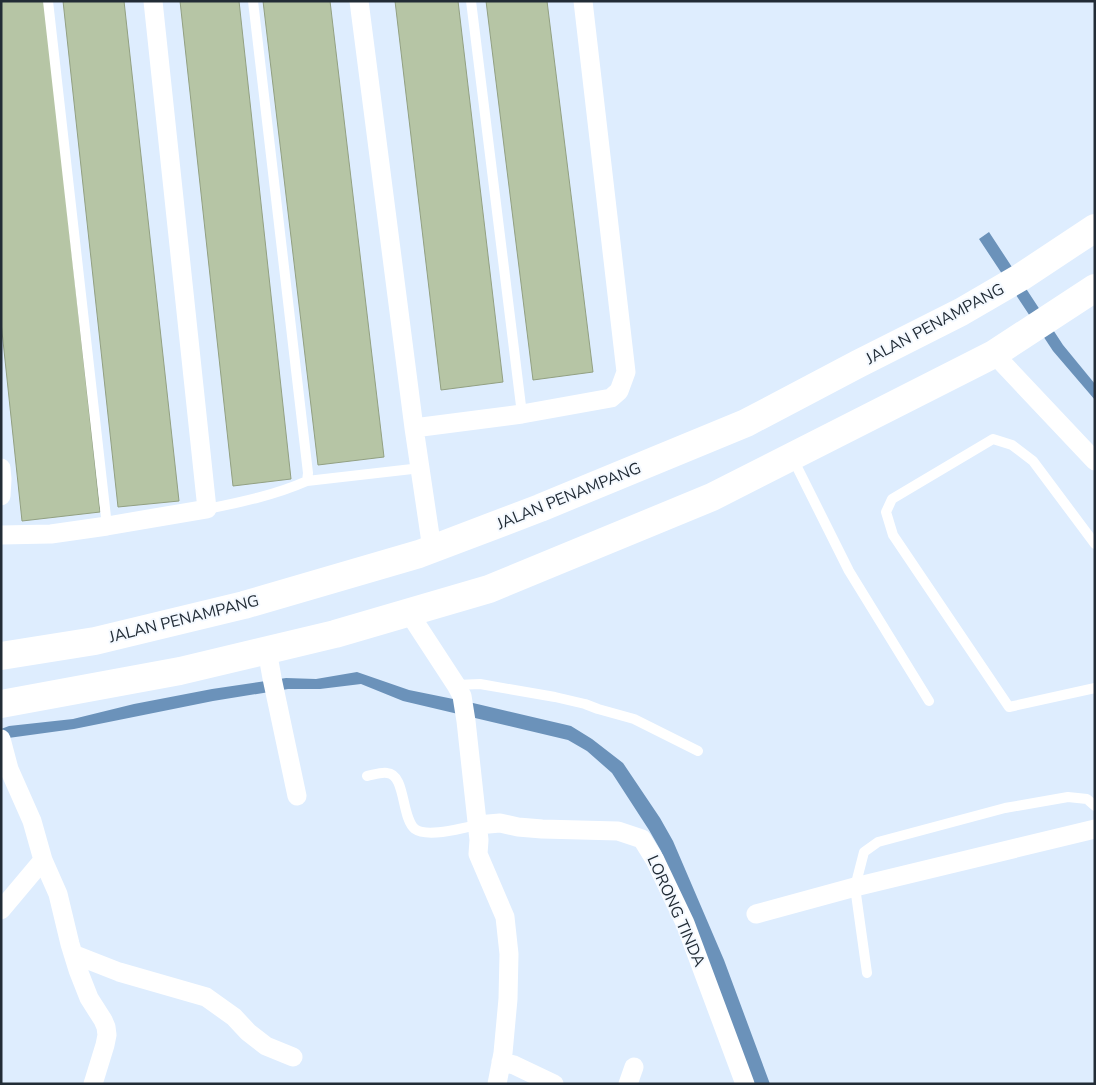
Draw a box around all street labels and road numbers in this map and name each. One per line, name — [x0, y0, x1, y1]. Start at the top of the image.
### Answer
street label: JALAN PENAMPANG — [861, 278, 1008, 370]
street label: JALAN PENAMPANG — [493, 457, 644, 535]
street label: JALAN PENAMPANG — [106, 590, 261, 648]
street label: LORONG TINDA — [642, 852, 711, 970]

